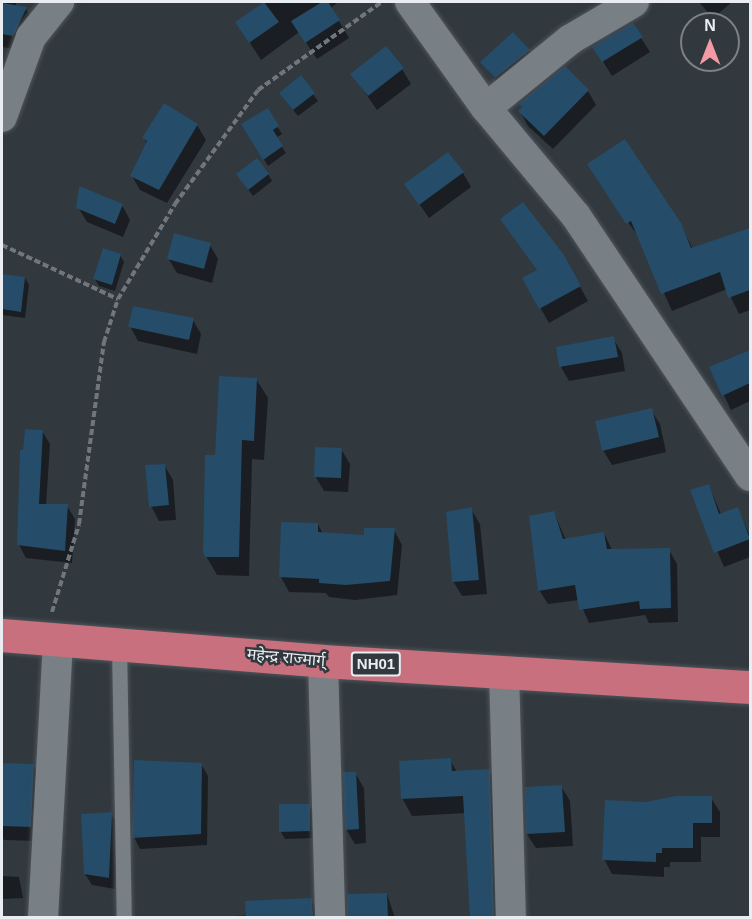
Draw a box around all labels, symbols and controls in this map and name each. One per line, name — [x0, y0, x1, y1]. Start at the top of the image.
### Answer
north arrow — [680, 12, 740, 72]
text: N — [704, 17, 716, 34]
street label: महेन्द्र राज्मार्ग् — [246, 645, 326, 671]
road number: NH01 — [350, 652, 401, 676]

